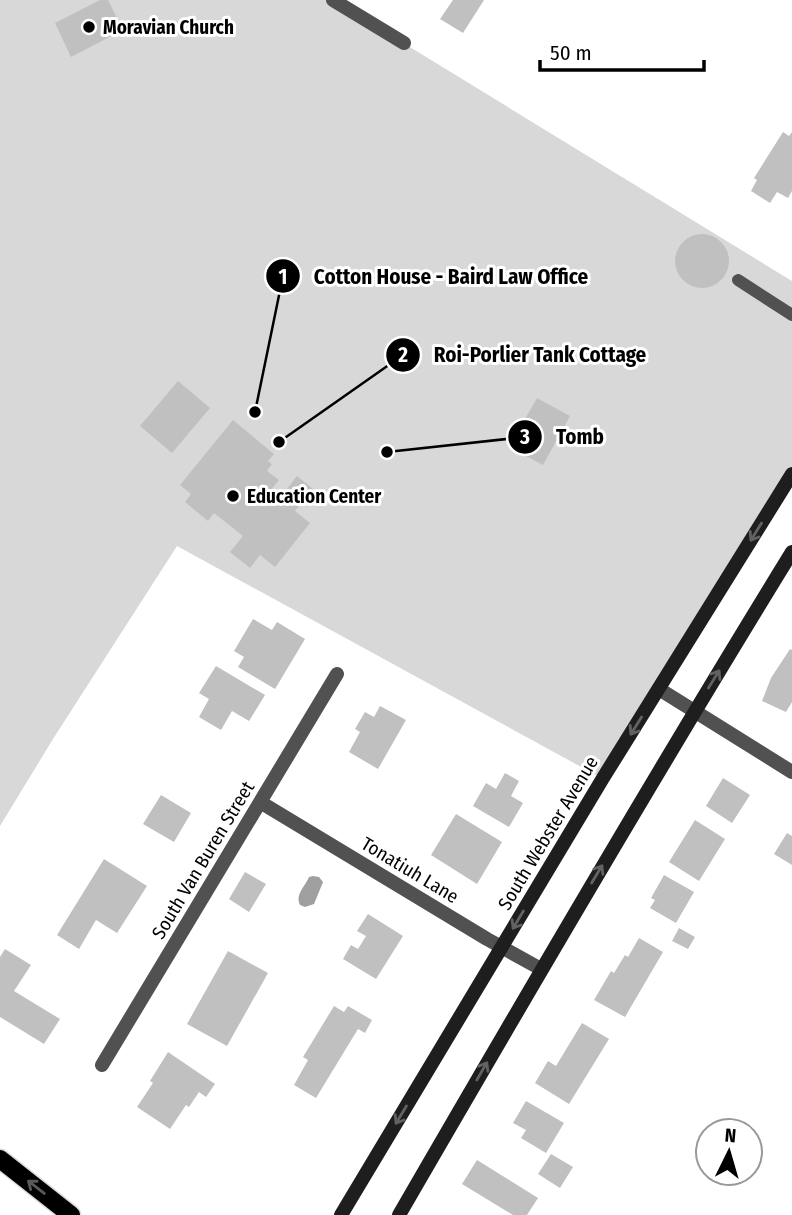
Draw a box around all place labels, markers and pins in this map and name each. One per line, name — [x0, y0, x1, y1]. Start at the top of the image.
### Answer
place label: Moravian Church — [103, 16, 234, 39]
marker: Moravian Church — [81, 19, 97, 35]
callout: Cotton House - Baird Law Office — [265, 255, 603, 297]
callout: Roi-Porlier Tank Cottage — [385, 334, 661, 376]
callout: Tomb — [507, 416, 618, 458]
place label: Education Center — [247, 485, 382, 508]
marker: Education Center — [225, 488, 241, 504]

